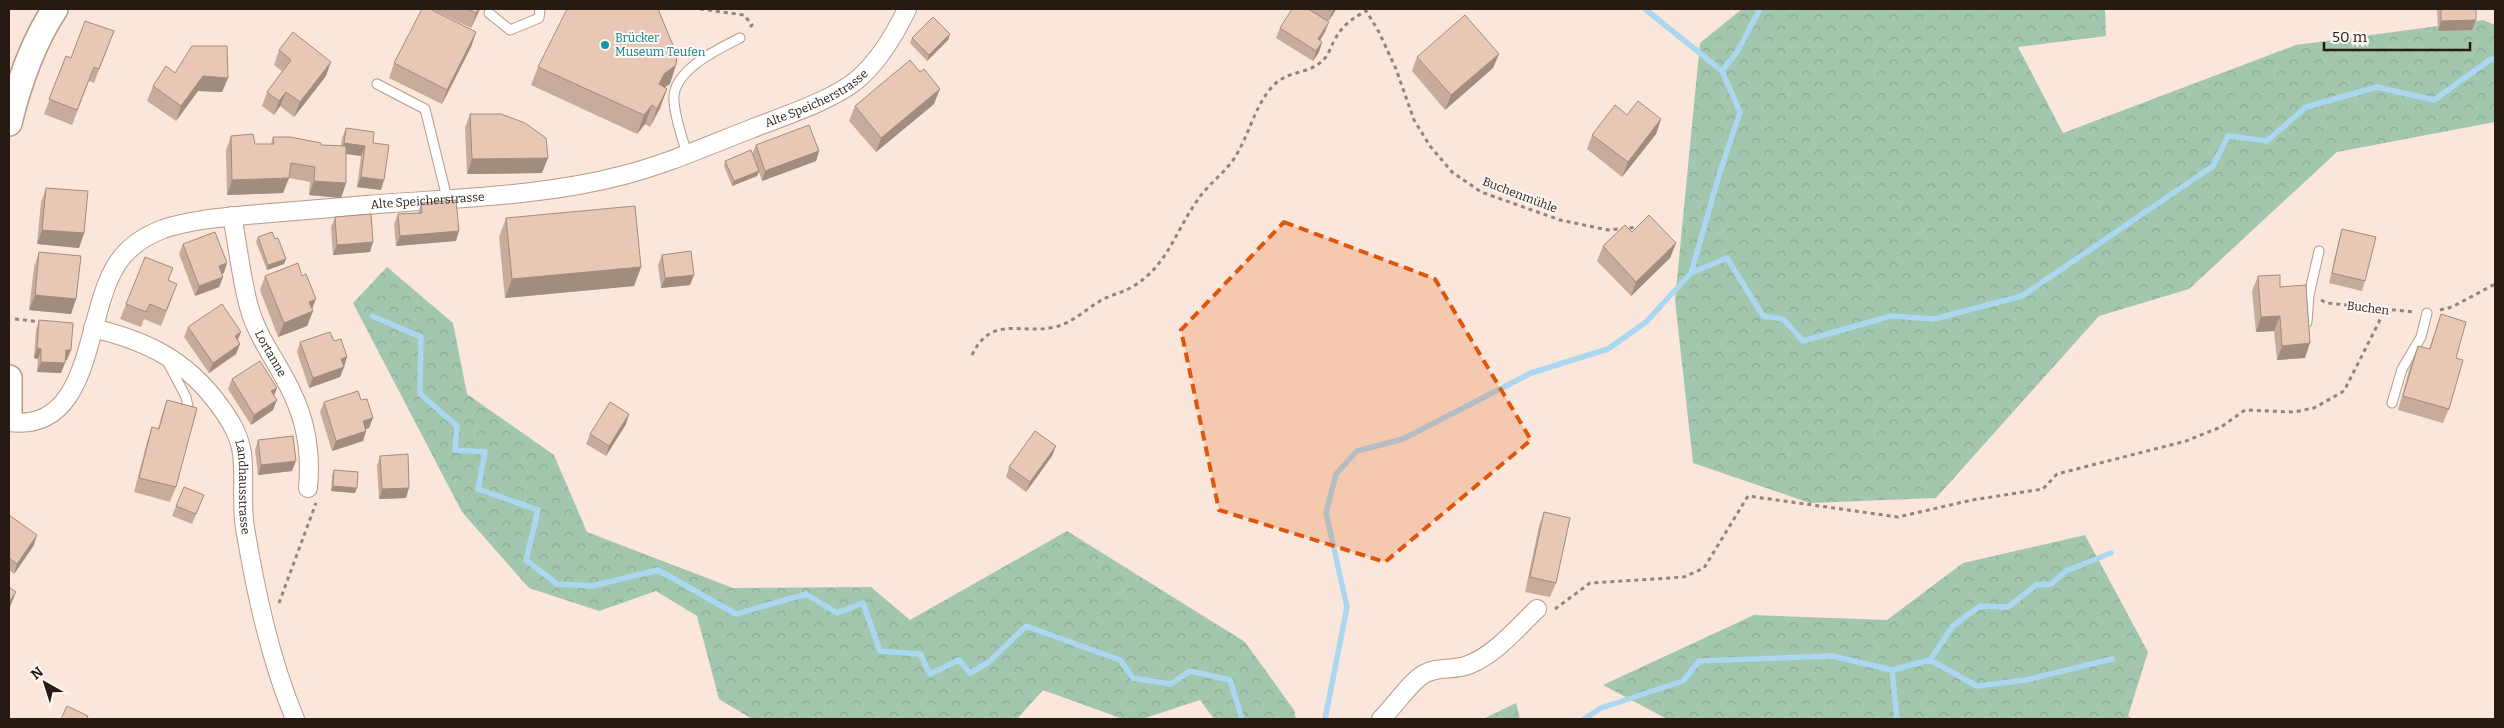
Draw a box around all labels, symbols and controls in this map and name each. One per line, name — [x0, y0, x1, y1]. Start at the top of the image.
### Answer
scale bar — [2324, 20, 2470, 52]
text: 50 m — [2332, 28, 2368, 46]
place label: Brücker Museum Teufen — [615, 31, 706, 59]
marker: Brücker Museum Teufen — [599, 39, 611, 51]
street label: Alte Speicherstrasse — [763, 67, 871, 130]
street label: Buchenmühle — [1481, 174, 1559, 216]
street label: Alte Speicherstrasse — [370, 190, 485, 212]
street label: Buchen — [2346, 298, 2390, 318]
street label: Lortanne — [252, 328, 289, 379]
street label: Landhausstrasse — [232, 438, 253, 535]
north arrow — [20, 658, 70, 708]
text: N — [28, 663, 47, 683]

